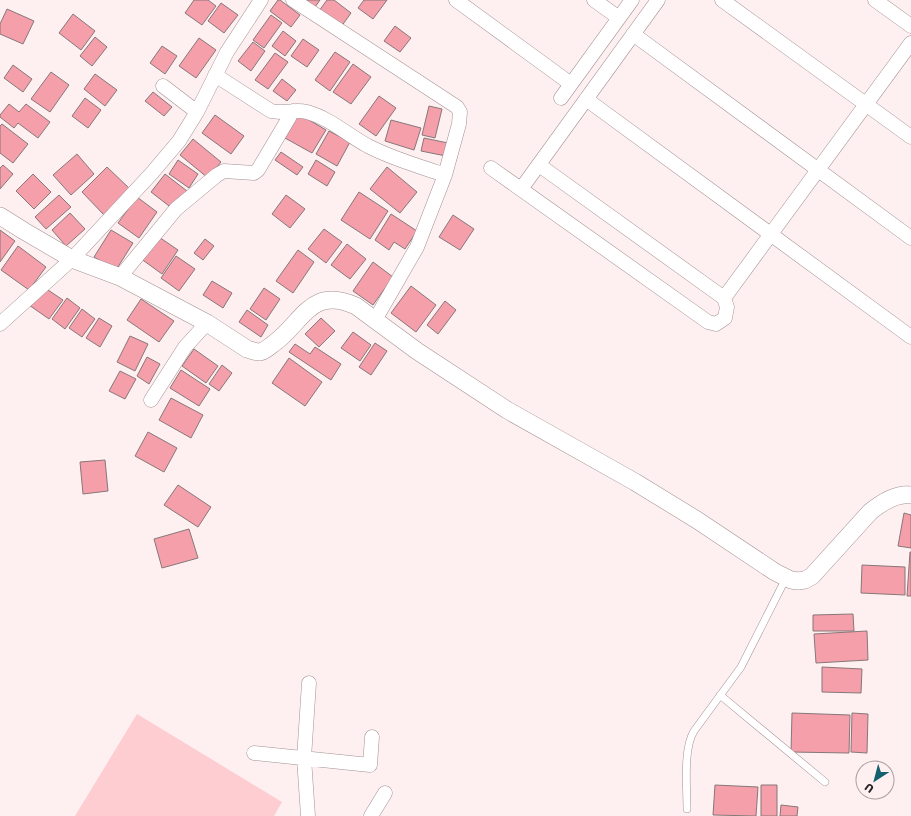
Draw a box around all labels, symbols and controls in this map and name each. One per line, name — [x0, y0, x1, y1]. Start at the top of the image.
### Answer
north arrow — [855, 760, 895, 800]
text: U — [862, 781, 876, 796]

